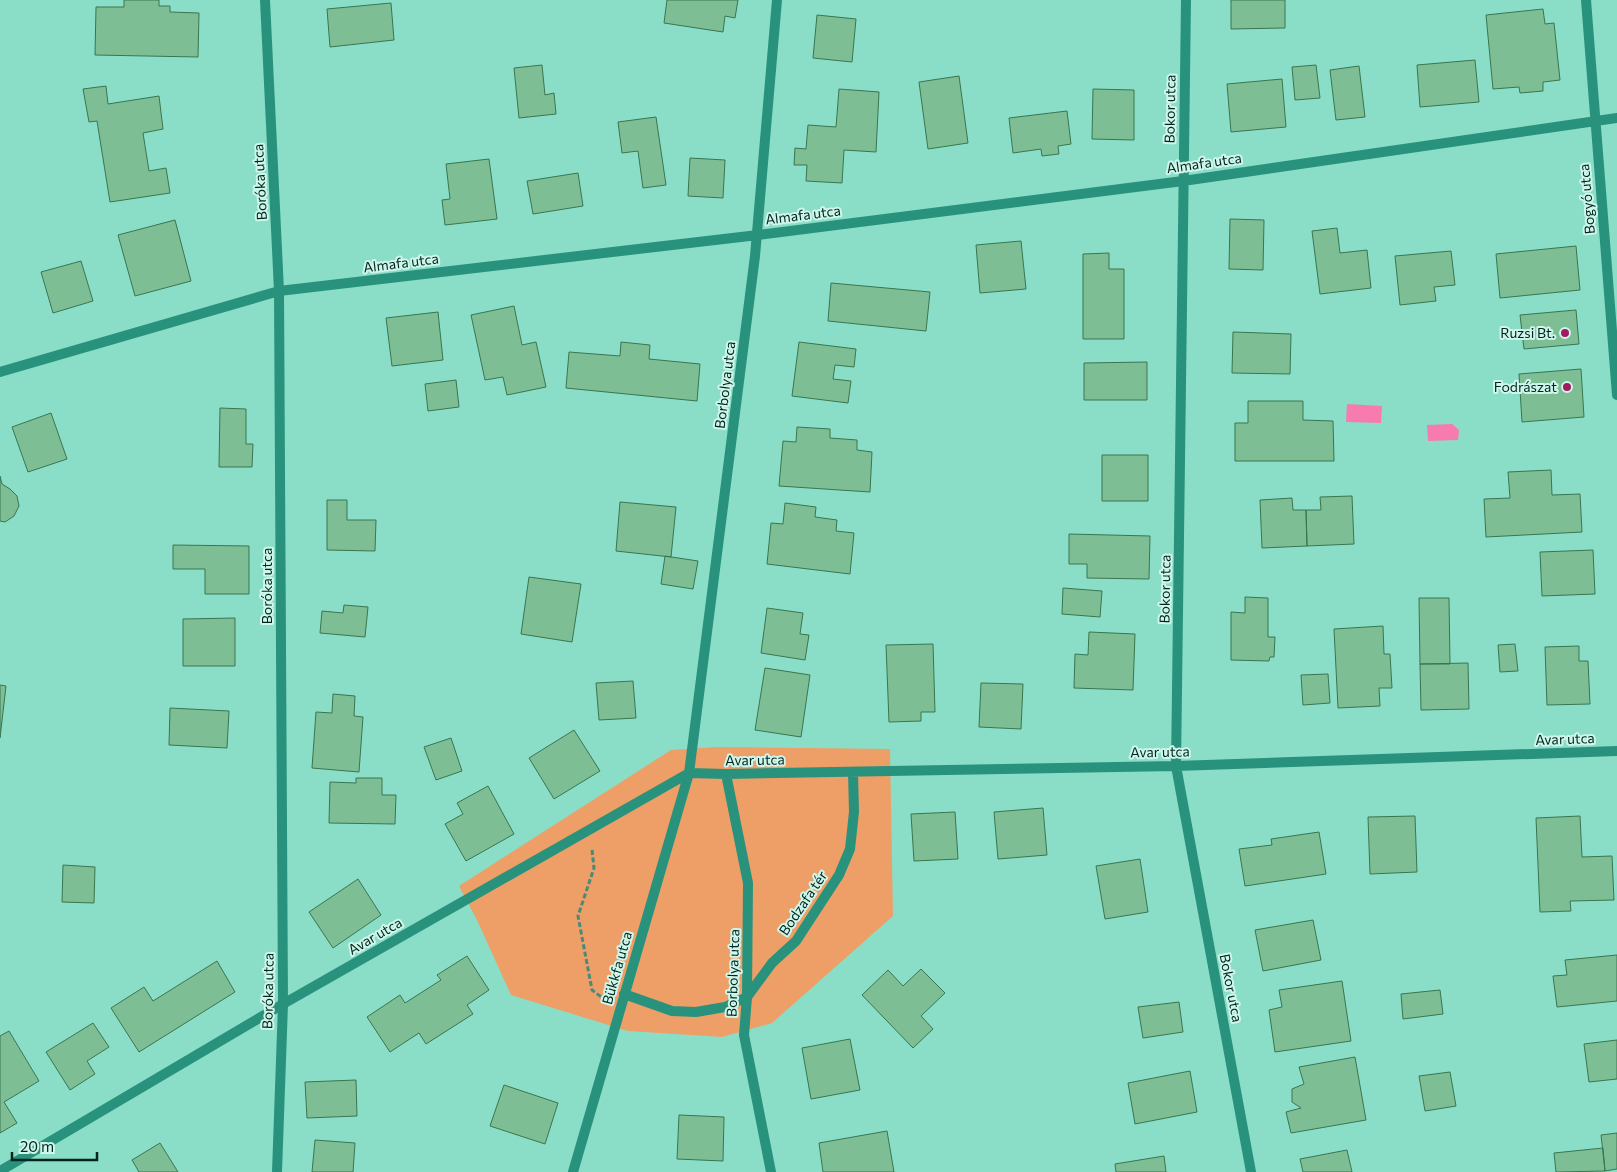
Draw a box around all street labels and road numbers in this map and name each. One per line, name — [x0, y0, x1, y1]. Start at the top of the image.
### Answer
street label: Bokor utca — [1160, 74, 1179, 144]
street label: Boróka utca — [249, 143, 270, 221]
street label: Almafa utca — [1165, 149, 1243, 176]
street label: Bogyó utca — [1575, 163, 1598, 235]
street label: Almafa utca — [764, 201, 842, 228]
street label: Almafa utca — [362, 249, 440, 276]
street label: Borbolya utca — [711, 340, 738, 430]
street label: Boróka utca — [258, 548, 275, 624]
street label: Bokor utca — [1155, 554, 1174, 624]
street label: Avar utca — [1535, 729, 1595, 748]
street label: Avar utca — [1130, 742, 1190, 761]
street label: Avar utca — [725, 750, 785, 769]
street label: Bodzafa tér — [775, 867, 830, 938]
street label: Avar utca — [345, 913, 405, 958]
street label: Bükkfa utca — [598, 929, 635, 1006]
street label: Borbolya utca — [722, 929, 743, 1017]
street label: Bokor utca — [1217, 952, 1246, 1023]
street label: Boróka utca — [258, 953, 277, 1029]

